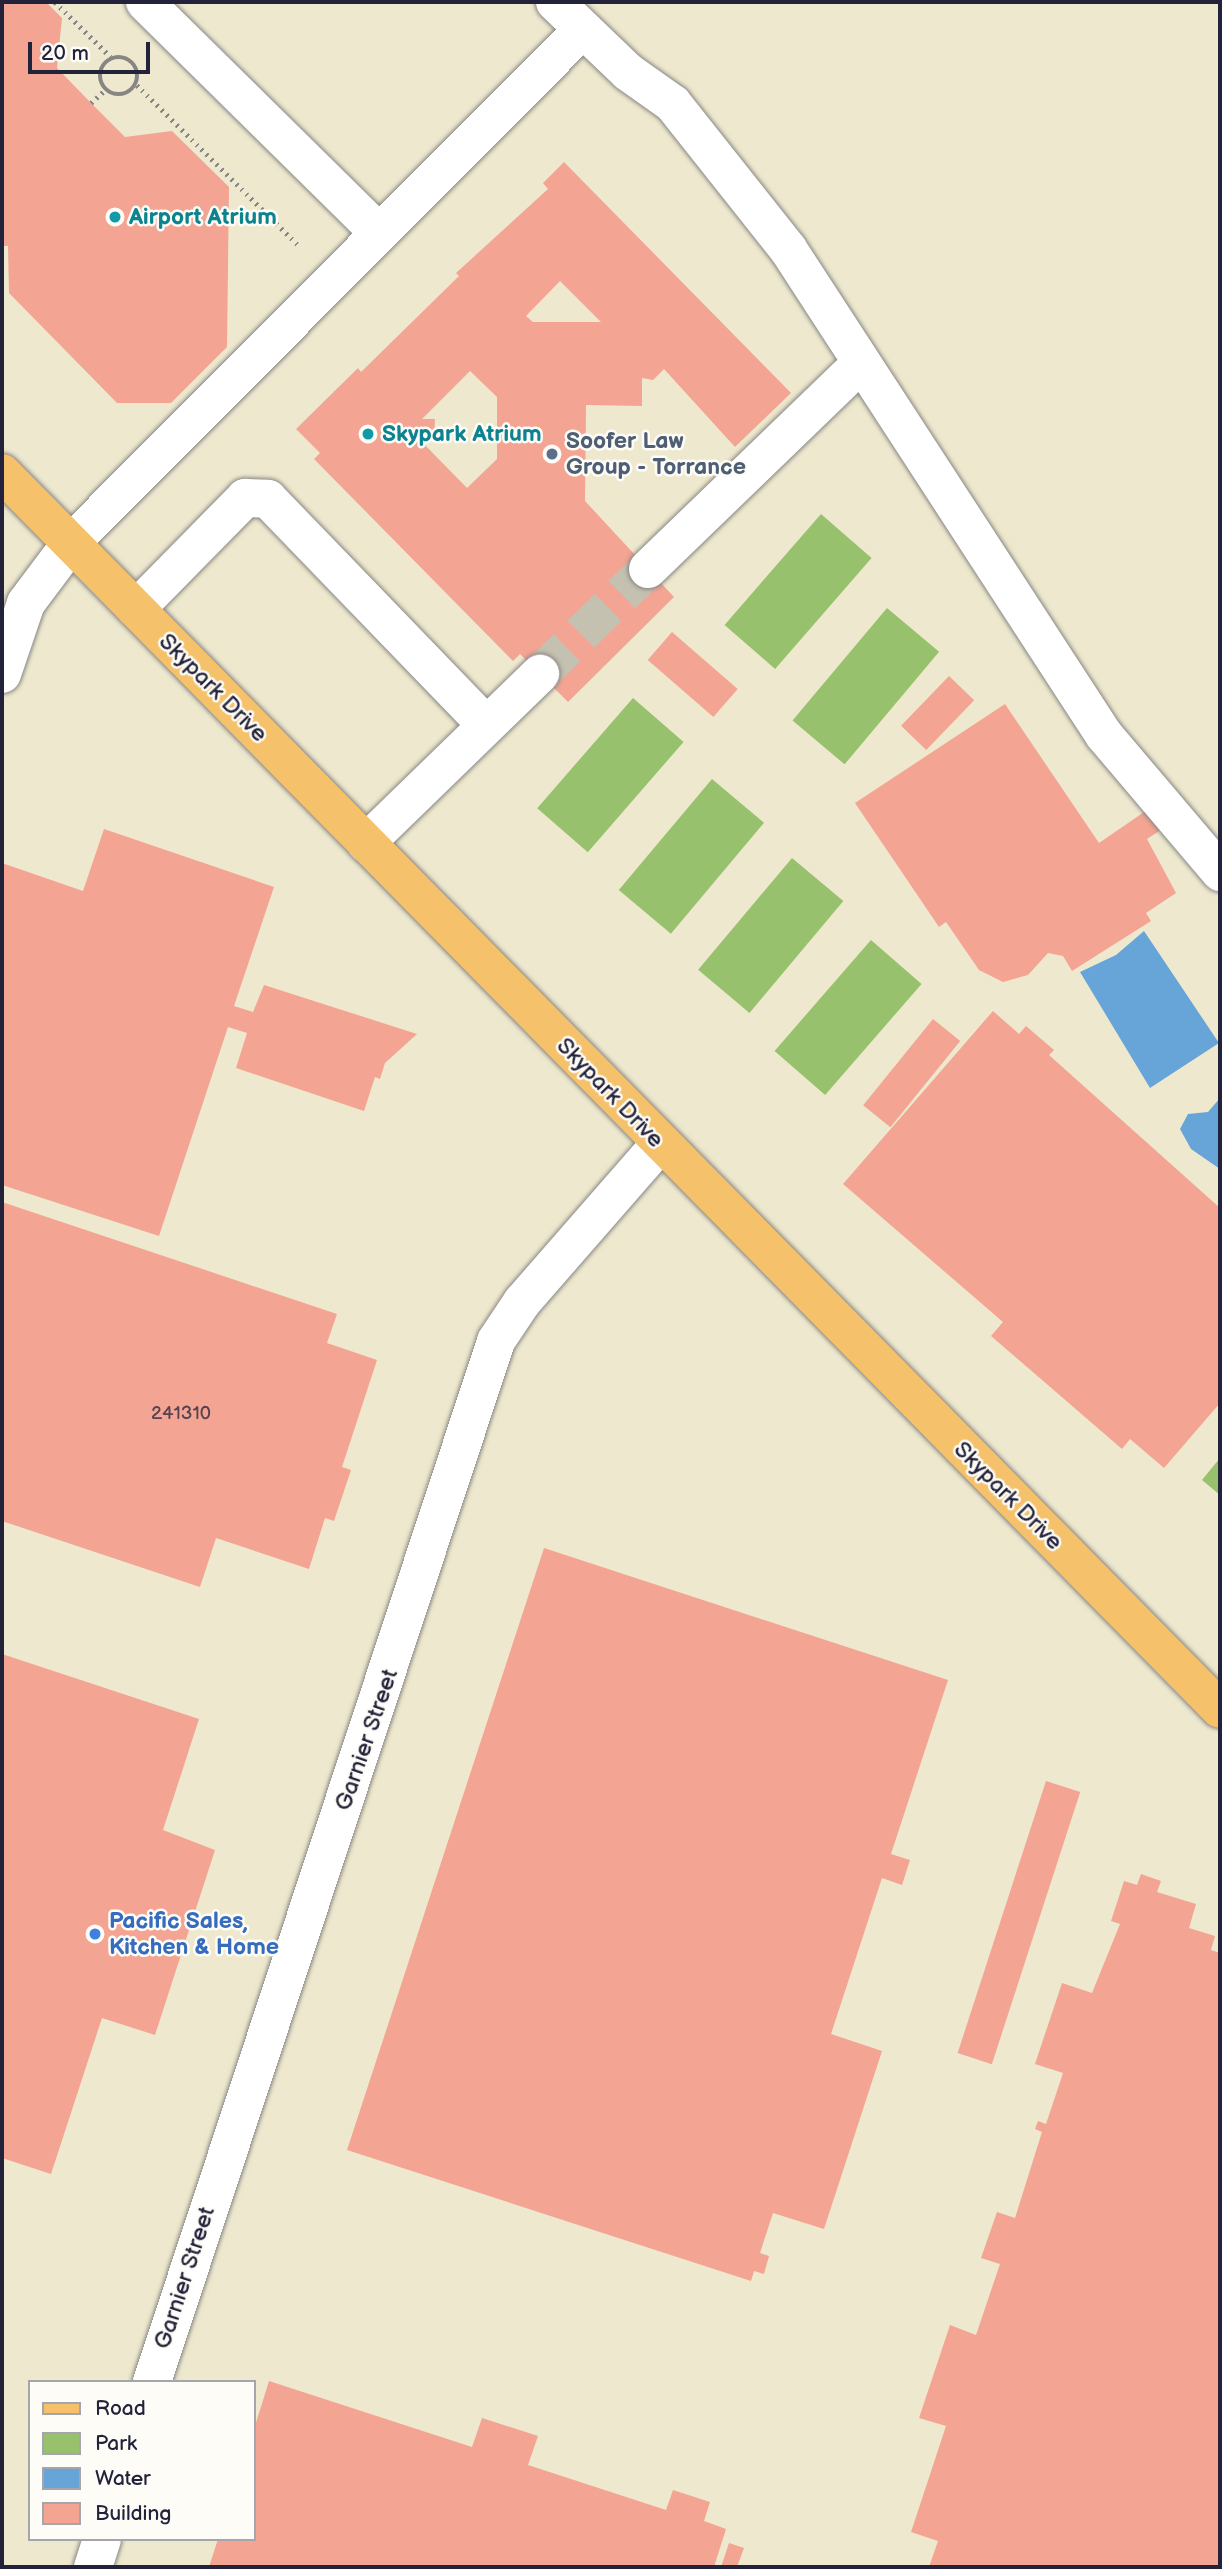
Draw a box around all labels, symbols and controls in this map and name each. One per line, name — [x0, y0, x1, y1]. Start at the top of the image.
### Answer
scale bar — [32, 28, 154, 72]
text: 20 m — [41, 41, 89, 66]
place label: Airport Atrium — [129, 203, 277, 231]
marker: Airport Atrium — [107, 209, 123, 225]
place label: Skypark Atrium — [382, 420, 542, 448]
marker: Skypark Atrium — [360, 426, 376, 442]
place label: Soofer Law Group - Torrance — [566, 427, 746, 481]
marker: Soofer Law Group - Torrance — [544, 446, 560, 462]
street label: Skypark Drive — [153, 628, 273, 748]
street label: Skypark Drive — [551, 1032, 669, 1154]
house number: 241310 — [151, 1403, 211, 1425]
street label: Skypark Drive — [948, 1436, 1068, 1556]
street label: Garnier Street — [330, 1665, 404, 1815]
place label: Pacific Sales, Kitchen & Home — [109, 1907, 279, 1961]
marker: Pacific Sales, Kitchen & Home — [87, 1926, 103, 1942]
street label: Garnier Street — [149, 2203, 221, 2353]
legend — [28, 2380, 256, 2541]
text: Road — [95, 2396, 146, 2421]
text: Park — [95, 2431, 137, 2456]
text: Water — [95, 2466, 151, 2491]
text: Building — [95, 2501, 171, 2526]

